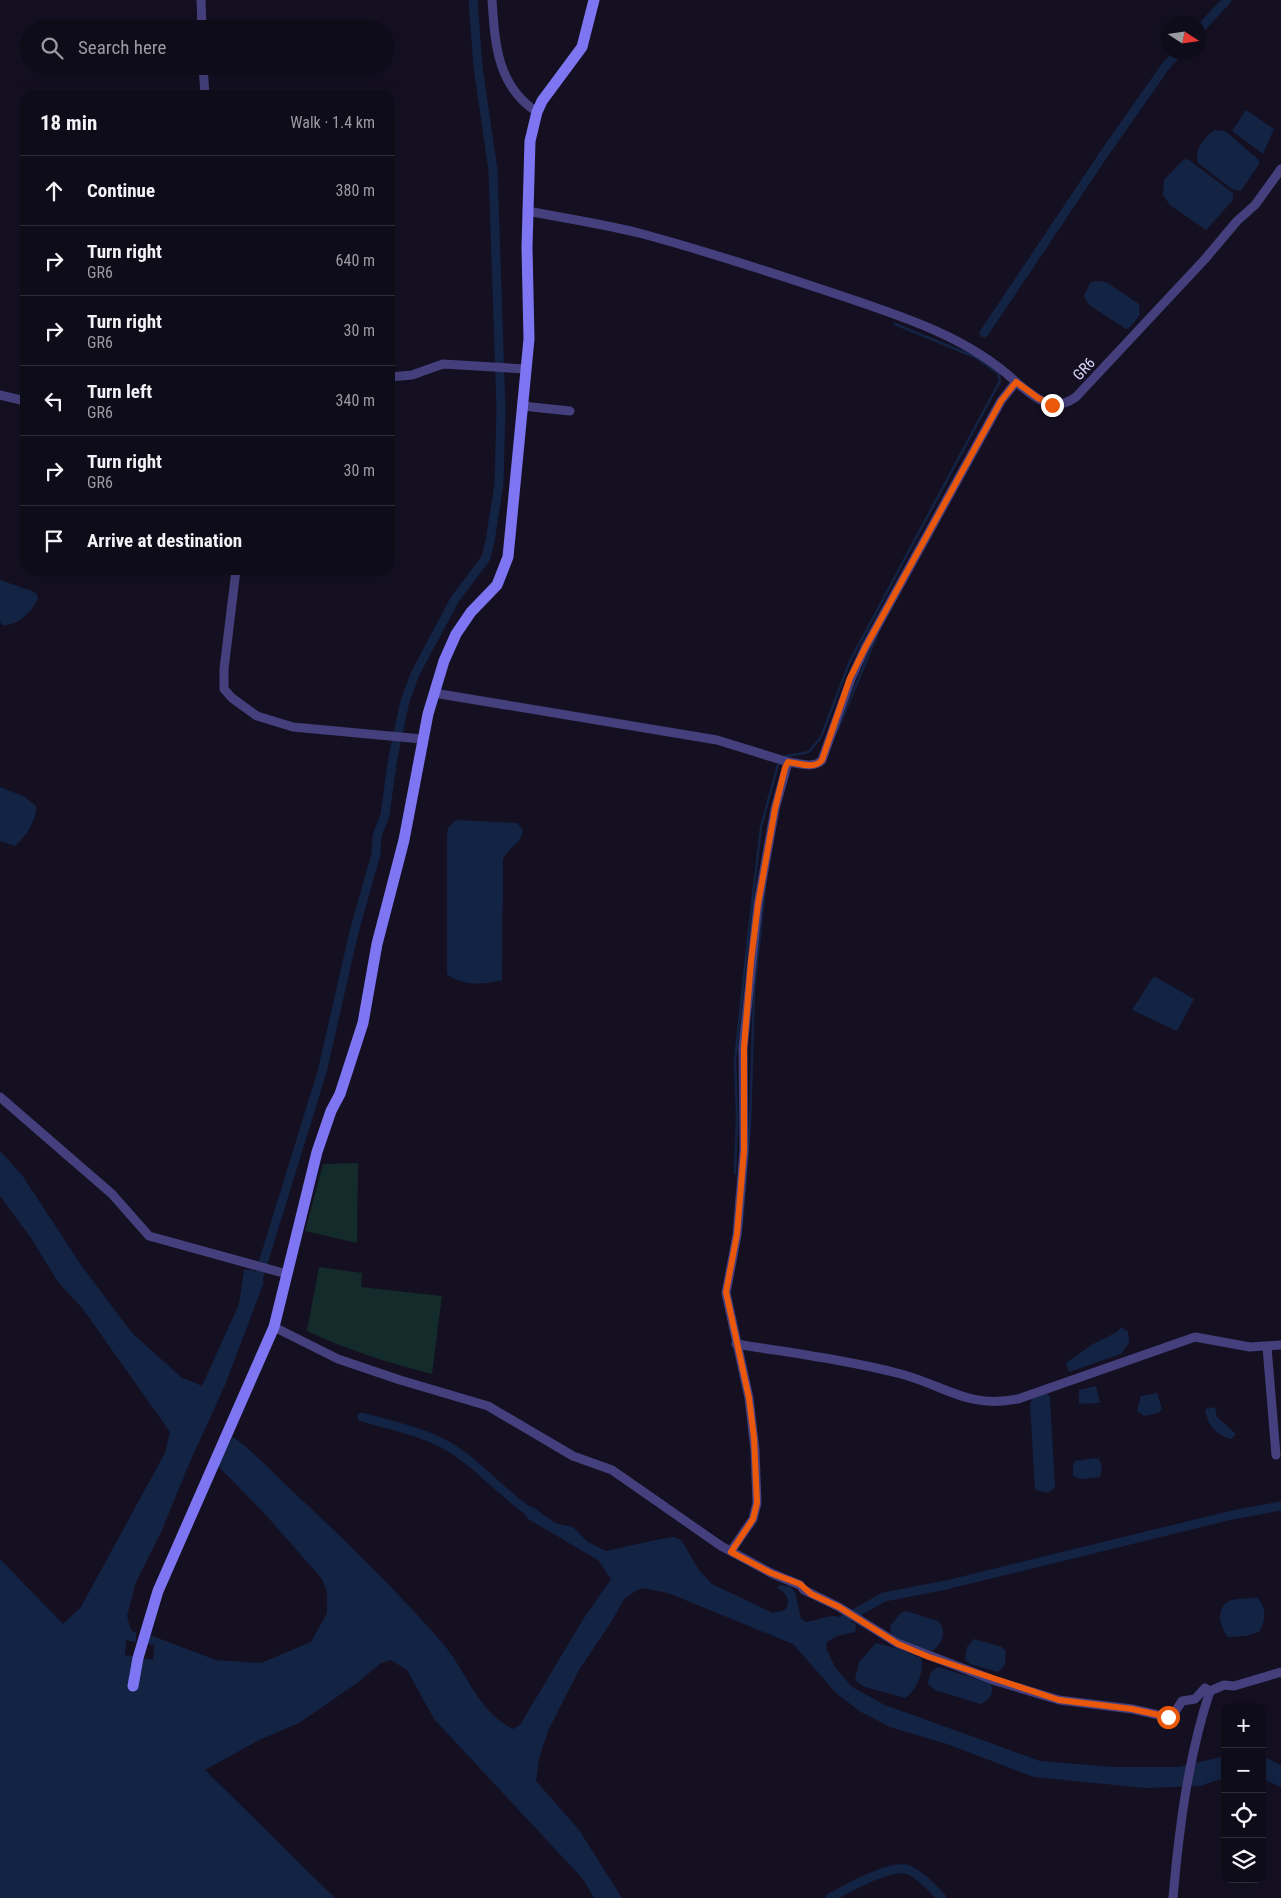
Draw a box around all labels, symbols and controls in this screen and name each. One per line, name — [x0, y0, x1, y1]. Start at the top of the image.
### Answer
north arrow — [1161, 15, 1206, 60]
search box — [20, 20, 395, 75]
icon: search — [38, 34, 66, 62]
text: Search here — [78, 36, 166, 59]
text: 18 min — [40, 111, 97, 135]
text: Walk · 1.4 km — [290, 113, 375, 132]
icon: ahead — [40, 177, 68, 205]
text: Continue — [87, 179, 155, 202]
text: 380 m — [336, 181, 375, 200]
text: Turn right — [87, 240, 162, 263]
icon: right — [40, 247, 68, 275]
text: 640 m — [336, 251, 375, 270]
text: GR6 — [87, 263, 113, 282]
text: Turn right — [87, 310, 162, 333]
icon: right — [40, 317, 68, 345]
text: 30 m — [343, 321, 375, 340]
text: GR6 — [87, 333, 113, 352]
street label: GR6 — [1069, 354, 1099, 384]
text: Turn left — [87, 380, 152, 403]
icon: left — [40, 387, 68, 415]
text: 340 m — [336, 391, 375, 410]
route end — [1041, 394, 1064, 417]
text: GR6 — [87, 403, 113, 422]
text: Turn right — [87, 450, 162, 473]
icon: right — [40, 457, 68, 485]
text: 30 m — [343, 461, 375, 480]
text: GR6 — [87, 473, 113, 492]
icon: arrive — [40, 527, 68, 555]
text: Arrive at destination — [87, 529, 242, 552]
map controls — [1221, 1703, 1266, 1883]
button: + — [1221, 1703, 1266, 1748]
route start — [1157, 1706, 1180, 1729]
button: − — [1221, 1748, 1266, 1793]
button: locate — [1221, 1793, 1266, 1838]
button: layers — [1221, 1838, 1266, 1883]

